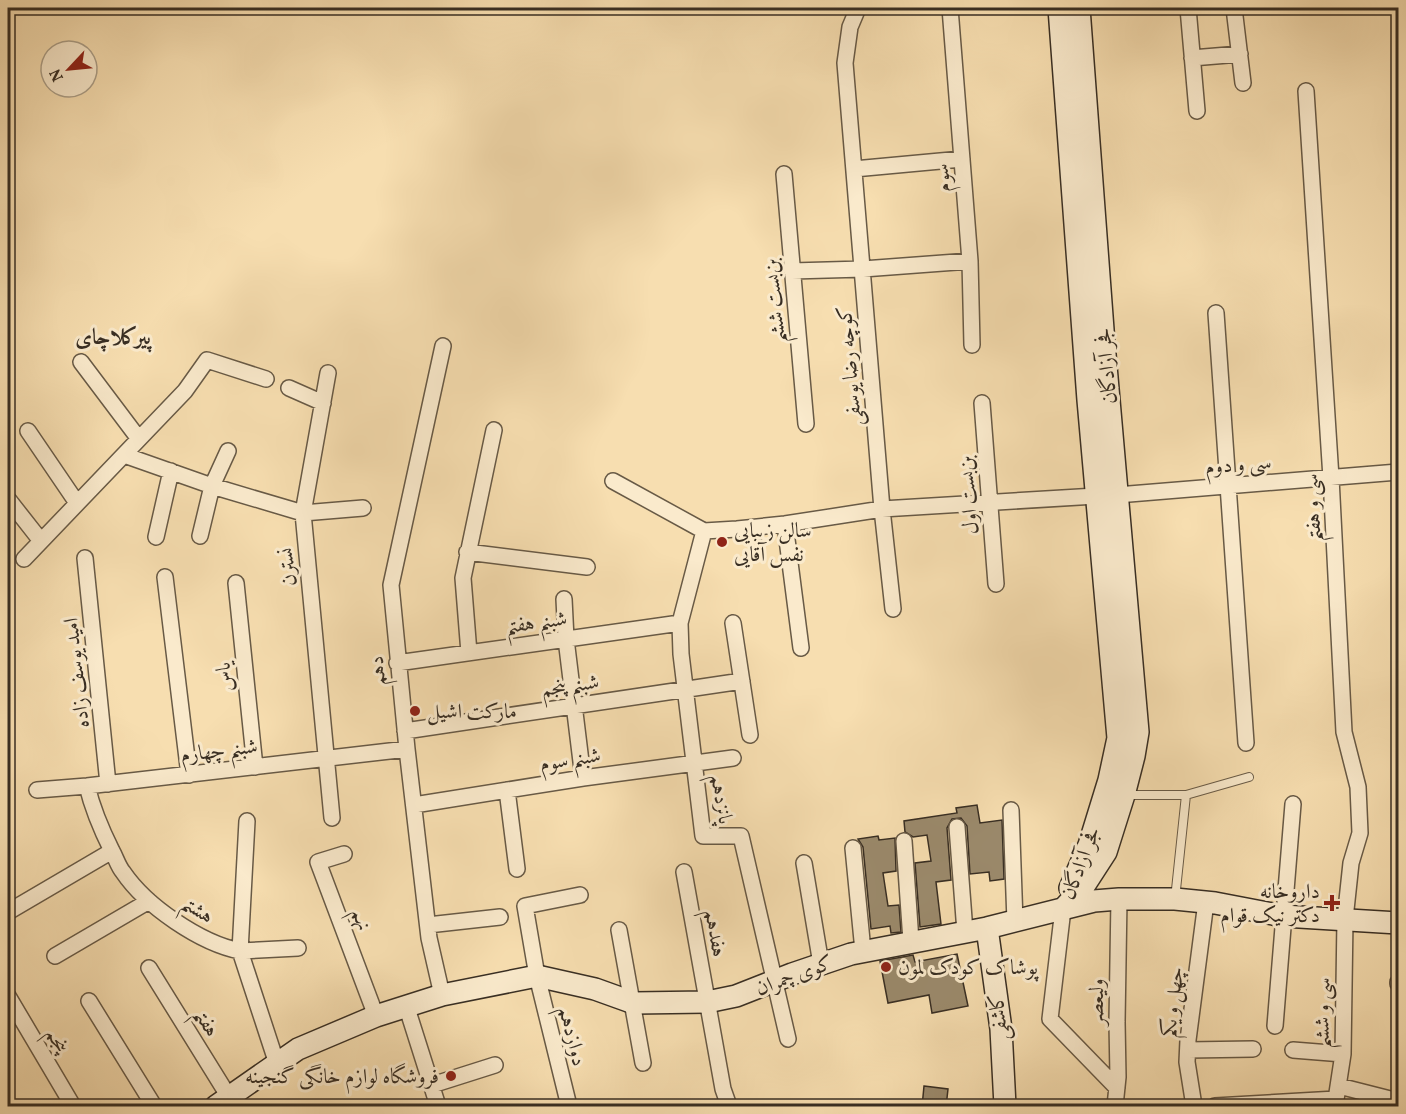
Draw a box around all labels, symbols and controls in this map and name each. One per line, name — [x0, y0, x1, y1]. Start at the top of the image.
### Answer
north arrow — [39, 39, 99, 99]
text: N — [45, 64, 70, 85]
street label: سوم — [928, 162, 961, 193]
street label: بن‌بست ششم — [757, 257, 799, 345]
street label: کوچه رضا یوسفی — [831, 305, 870, 427]
district label: پیرکلاچای — [75, 323, 153, 354]
street label: فجر آزادگان — [1090, 327, 1125, 405]
street label: سی و دوم — [1204, 448, 1273, 485]
street label: بن‌بست اول — [952, 454, 987, 535]
street label: سی و هفتم — [1297, 473, 1335, 543]
place label: سالن زیبایی نفس آقایی — [734, 517, 812, 570]
marker: سالن زیبایی نفس آقایی — [715, 535, 729, 549]
street label: نسترن — [272, 546, 305, 587]
street label: شبنم هفتم — [503, 605, 570, 647]
street label: امید یوسف زاده — [57, 616, 98, 729]
street label: دهم — [363, 654, 398, 687]
street label: یاس — [209, 660, 241, 693]
street label: شبنم پنجم — [539, 668, 602, 710]
place label: مارکت اشیل — [427, 698, 517, 727]
marker: مارکت اشیل — [408, 704, 422, 718]
street label: شبنم چهارم — [179, 732, 260, 776]
street label: شبنم سوم — [538, 741, 604, 785]
street label: پانزدهم — [698, 772, 739, 828]
street label: فجر آزادگان — [1054, 823, 1109, 904]
place label: داروخانه دکتر نیک قوام — [1220, 878, 1320, 933]
street label: هشتم — [173, 889, 219, 936]
marker: داروخانه دکتر نیک قوام — [1325, 896, 1339, 910]
street label: نهم — [339, 904, 378, 936]
street label: هفدهم — [692, 907, 733, 960]
street label: کوی چمران — [752, 949, 837, 1004]
place label: پوشاک کودک لمون — [898, 954, 1039, 983]
marker: پوشاک کودک لمون — [879, 960, 893, 974]
street label: چهل و یکم — [1155, 965, 1196, 1040]
street label: سی و ششم — [1308, 977, 1344, 1049]
street label: ولیعصر — [1083, 978, 1112, 1028]
street label: کاشفی — [983, 992, 1016, 1042]
street label: هفتم — [181, 1003, 226, 1046]
street label: دوازدهم — [546, 1003, 593, 1070]
street label: پنجم — [34, 1023, 76, 1062]
place label: فروشگاه لوازم خانگی گنجینه — [245, 1063, 439, 1094]
marker: فروشگاه لوازم خانگی گنجینه — [444, 1069, 458, 1083]

